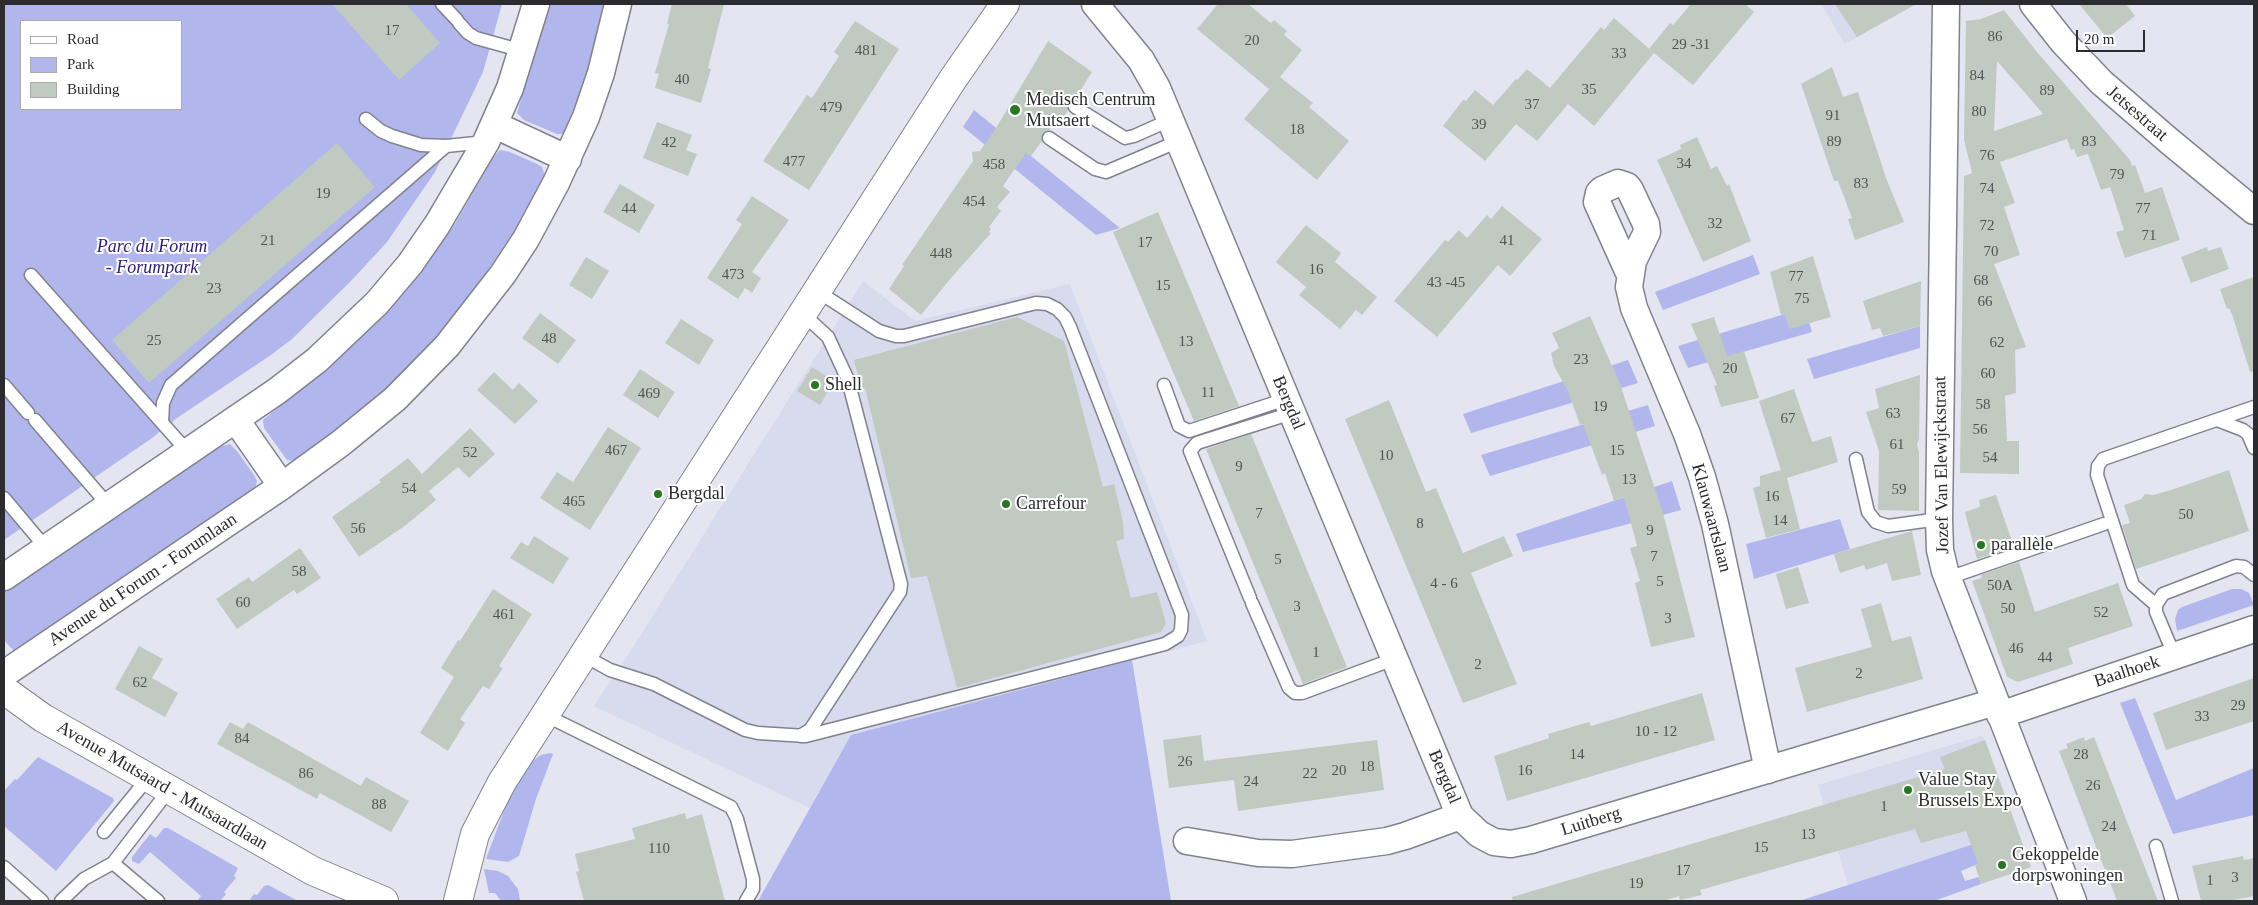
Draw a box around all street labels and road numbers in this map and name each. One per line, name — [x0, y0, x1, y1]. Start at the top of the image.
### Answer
street label: Jetsestraat — [2102, 82, 2172, 146]
street label: Bergdal — [1267, 373, 1309, 433]
street label: Jozef Van Elewijckstraat — [1930, 376, 1954, 554]
street label: Klauwaartslaan — [1686, 461, 1736, 575]
street label: Avenue du Forum - Forumlaan — [45, 509, 241, 651]
street label: Baalhoek — [2091, 651, 2163, 693]
street label: Avenue Mutsaard - Mutsaardlaan — [53, 717, 271, 855]
street label: Bergdal — [1423, 747, 1465, 807]
street label: Luitberg — [1558, 803, 1624, 841]

